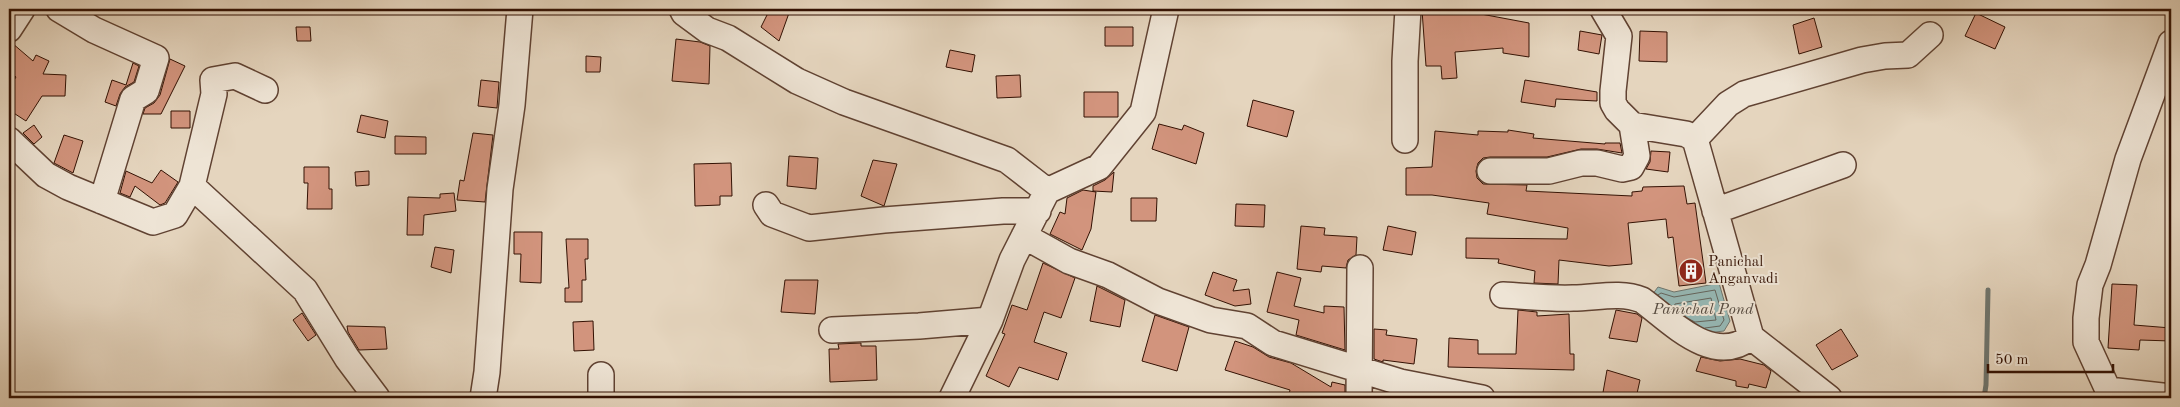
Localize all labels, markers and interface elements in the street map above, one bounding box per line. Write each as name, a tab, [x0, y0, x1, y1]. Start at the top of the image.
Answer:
place label: Panichal Anganvadi	[1708, 255, 1778, 287]
building icon: Panichal Anganvadi	[1678, 258, 1704, 284]
water label: Panichal Pond	[1652, 302, 1754, 318]
scale bar	[1988, 342, 2112, 374]
text: 50 m	[1995, 353, 2029, 368]

